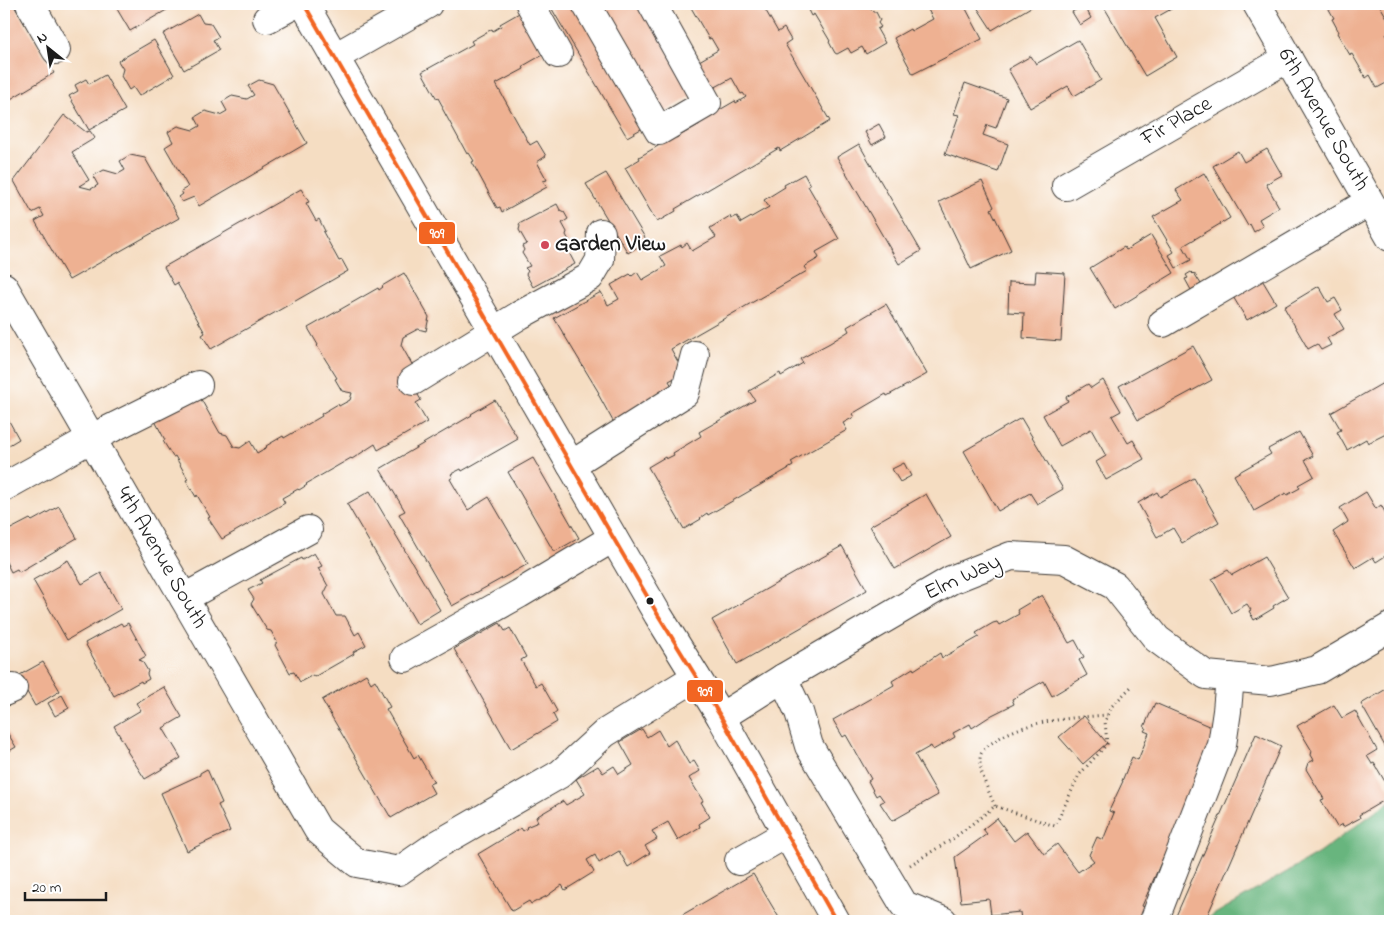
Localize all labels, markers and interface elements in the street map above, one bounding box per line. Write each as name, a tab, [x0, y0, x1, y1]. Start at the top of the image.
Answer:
north arrow	[22, 22, 72, 72]
text: N	[33, 27, 52, 49]
street label: 6th Avenue South	[1269, 43, 1377, 197]
street label: Fir Place	[1135, 89, 1219, 156]
line badge: 909	[418, 221, 456, 245]
text: 909	[429, 224, 445, 245]
place label: Garden View	[555, 229, 666, 261]
marker: Garden View	[539, 239, 551, 251]
street label: 4th Avenue South	[107, 481, 215, 635]
street label: Elm Way	[920, 546, 1007, 610]
unlabelled marker	[645, 596, 655, 606]
line badge: 909	[686, 679, 724, 703]
text: 909	[697, 682, 713, 703]
scale bar	[25, 870, 106, 902]
text: 20 m	[32, 877, 62, 899]

